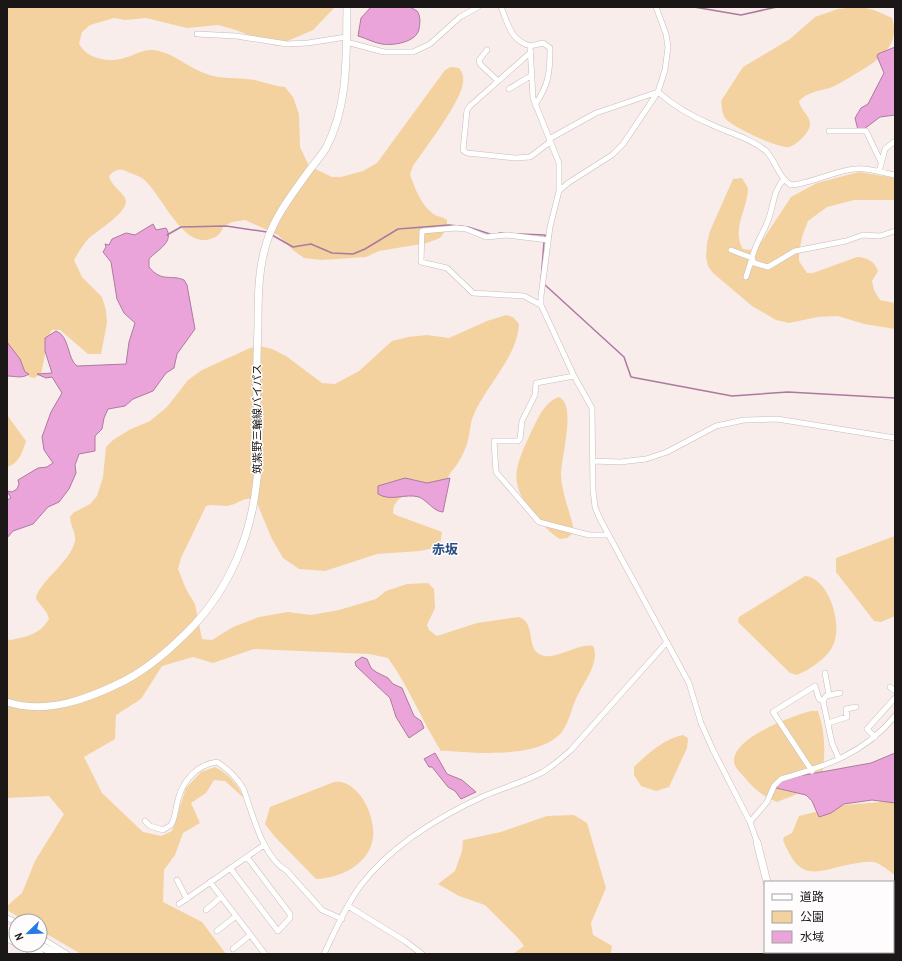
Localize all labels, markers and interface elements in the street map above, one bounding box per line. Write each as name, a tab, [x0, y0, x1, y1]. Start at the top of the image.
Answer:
street label: 筑紫野三輪線バイパス	[250, 364, 264, 474]
district label: 赤坂	[432, 541, 458, 558]
legend	[764, 881, 894, 953]
text: 道路	[800, 889, 824, 905]
text: 公園	[800, 909, 824, 925]
north arrow	[8, 913, 48, 953]
text: 水域	[800, 929, 824, 945]
text: N	[11, 931, 27, 943]

